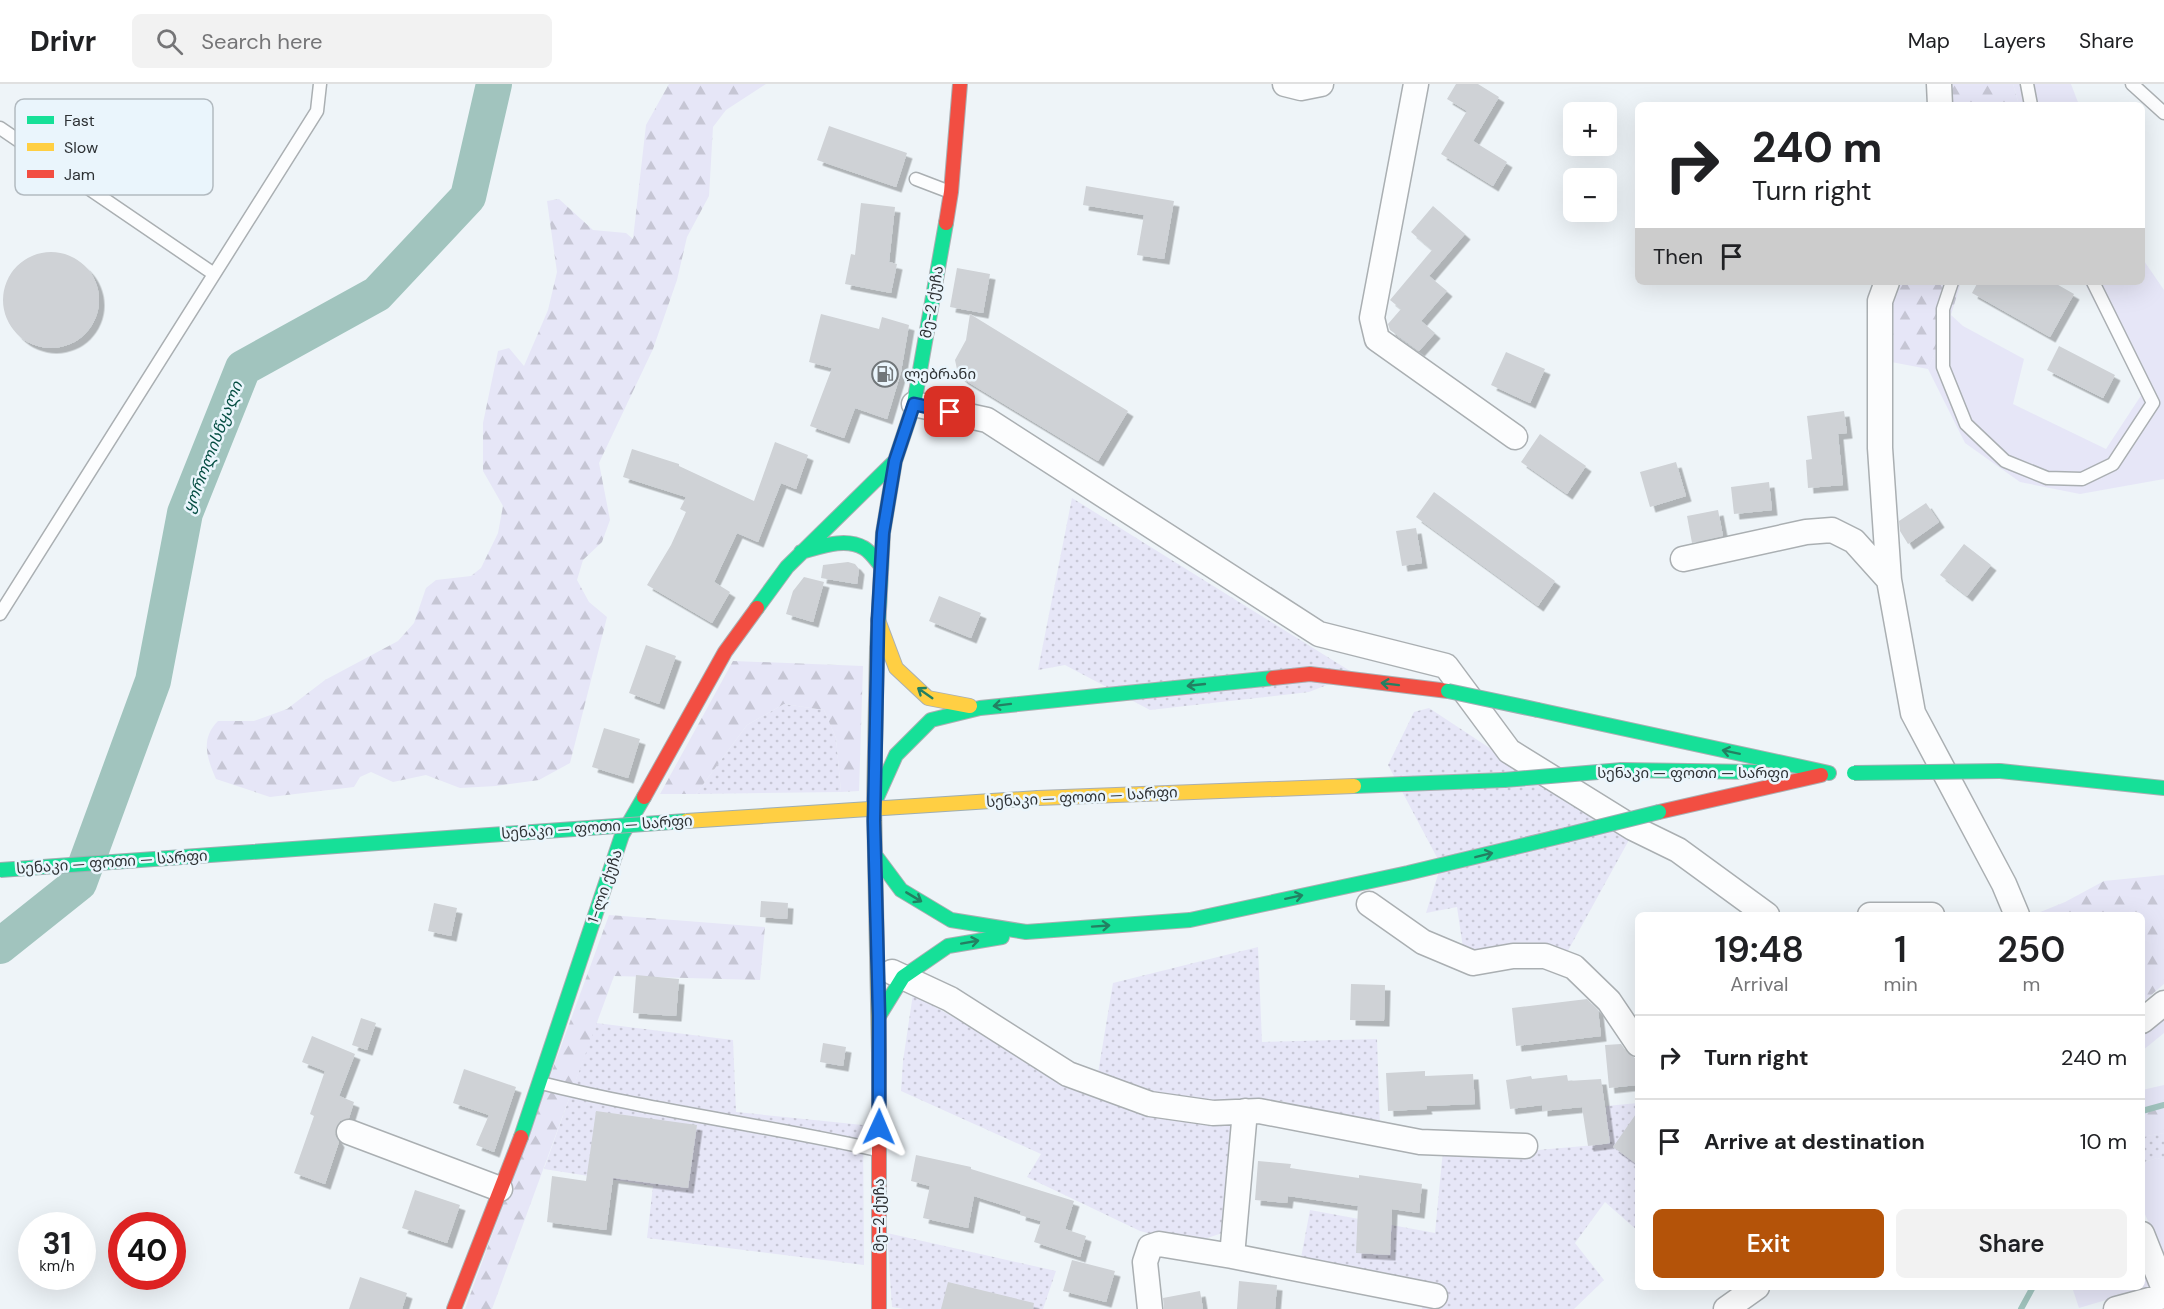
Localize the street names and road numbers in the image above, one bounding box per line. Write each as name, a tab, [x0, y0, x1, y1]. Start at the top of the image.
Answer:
street label: მე-2 ქუჩა	[916, 264, 948, 340]
street label: სენაკი — ფოთი — სარფი	[1597, 763, 1789, 783]
street label: სენაკი — ფოთი — სარფი	[986, 782, 1178, 812]
street label: სენაკი — ფოთი — სარფი	[501, 810, 693, 844]
street label: სენაკი — ფოთი — სარფი	[16, 845, 208, 879]
street label: 1-ლი ქუჩა	[583, 846, 627, 926]
street label: მე-2 ქუჩა	[869, 1178, 889, 1252]

